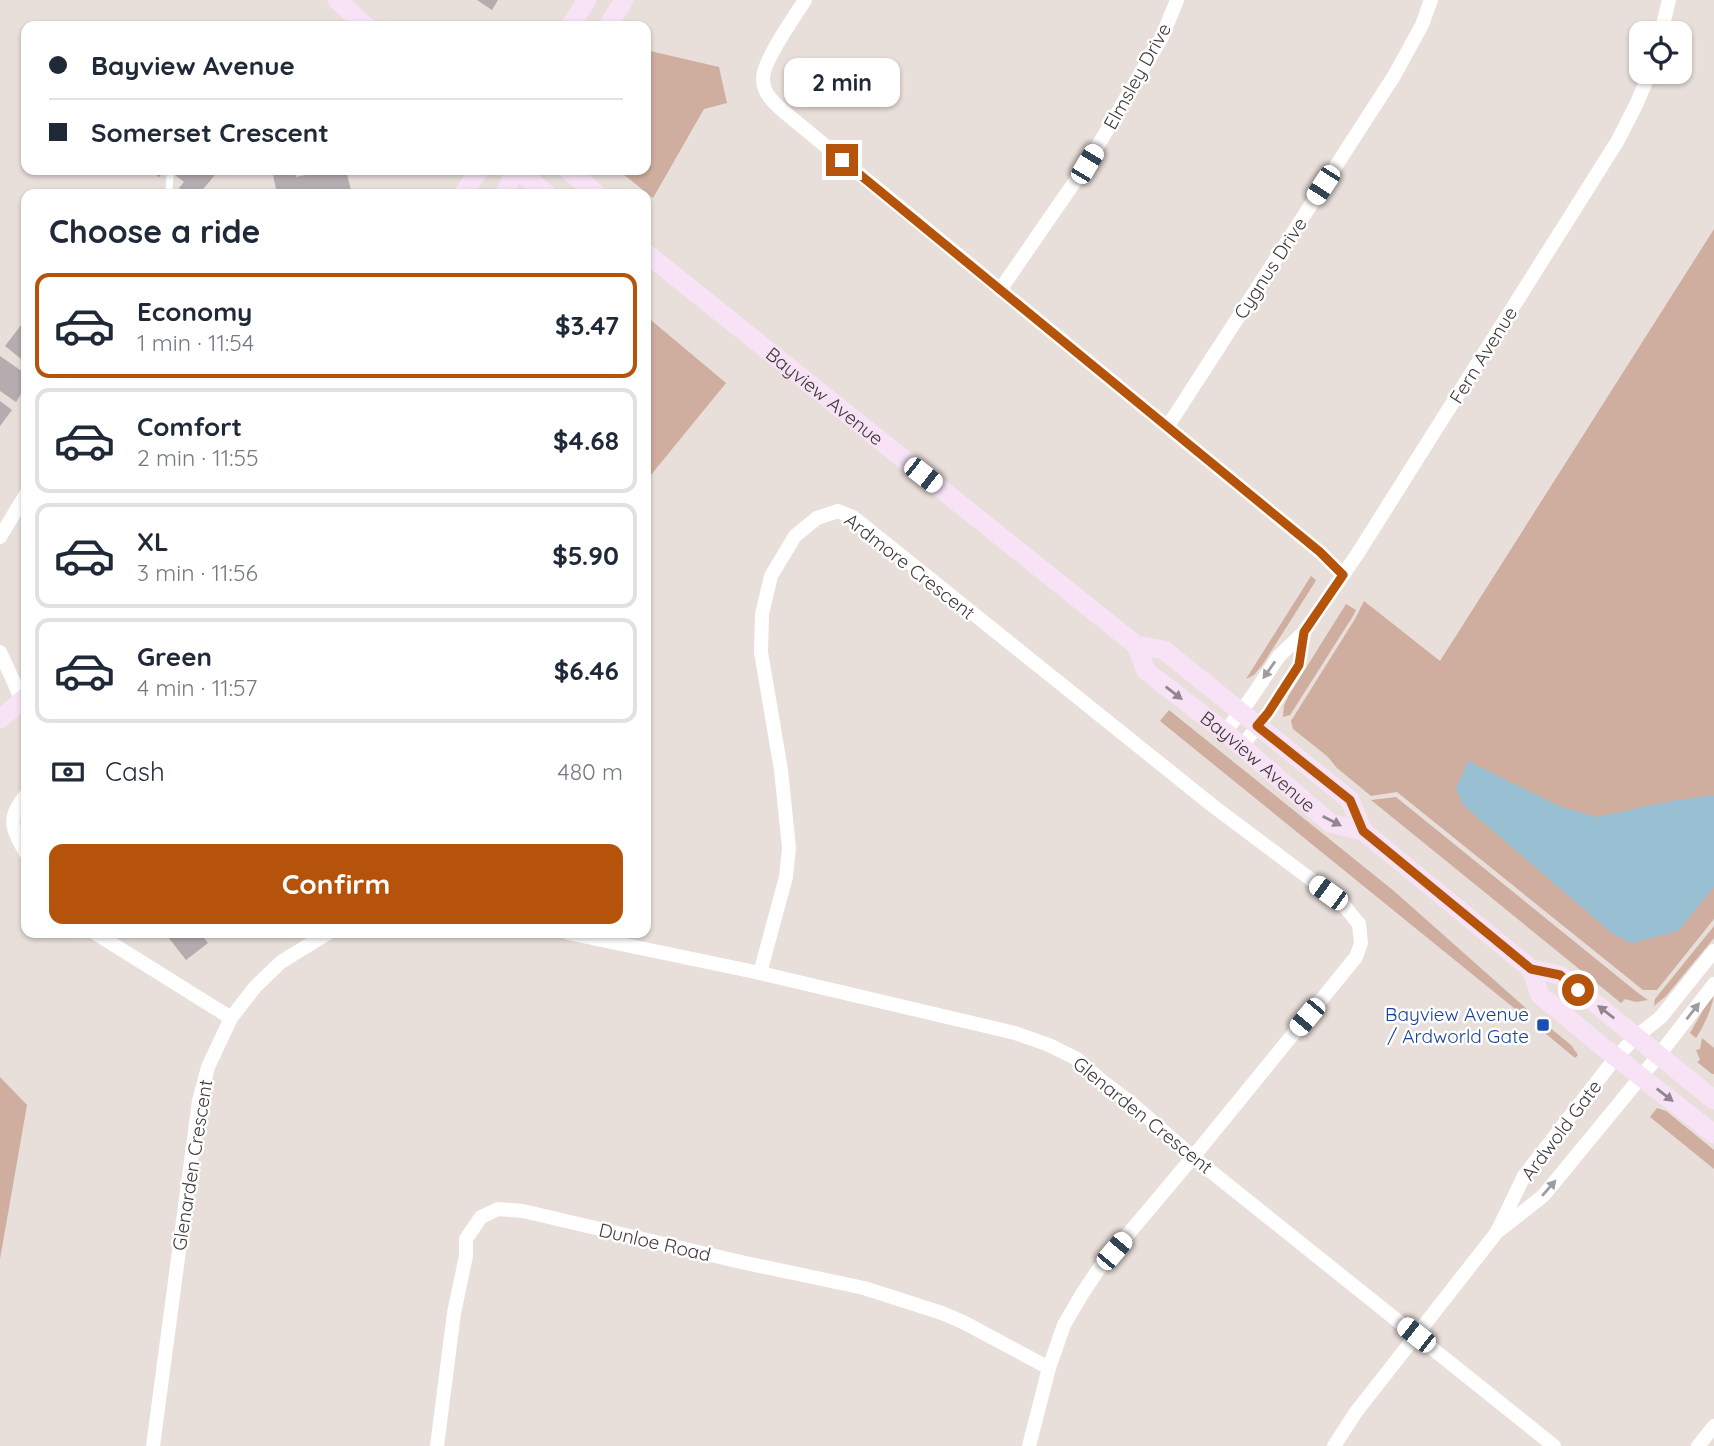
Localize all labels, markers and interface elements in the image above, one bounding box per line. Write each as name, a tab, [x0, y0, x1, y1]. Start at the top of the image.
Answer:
street label: Elmsley Drive	[1098, 19, 1176, 133]
map controls	[1629, 21, 1692, 84]
button: locate	[1629, 21, 1692, 84]
text: Bayview Avenue	[91, 49, 295, 82]
callout: 2 min	[784, 58, 900, 108]
text: 2 min	[812, 68, 872, 97]
text: Somerset Crescent	[91, 116, 329, 149]
car	[1068, 141, 1107, 187]
route end	[826, 144, 858, 176]
car	[1303, 162, 1344, 208]
text: Choose a ride	[49, 211, 261, 251]
street label: Cygnus Drive	[1228, 213, 1312, 323]
icon: car	[53, 294, 116, 357]
text: Economy	[137, 295, 252, 328]
street label: Fern Avenue	[1444, 302, 1522, 408]
text: $3.47	[555, 309, 619, 342]
text: 1 min · 11:54	[137, 328, 254, 357]
street label: Bayview Avenue	[761, 342, 889, 450]
icon: car	[53, 409, 116, 472]
text: Comfort	[137, 410, 242, 443]
text: $4.68	[553, 424, 619, 457]
text: 2 min · 11:55	[137, 443, 259, 472]
car	[900, 454, 947, 496]
street label: Ardmore Crescent	[840, 508, 980, 624]
icon: car	[53, 524, 116, 587]
text: XL	[137, 525, 169, 558]
text: $5.90	[552, 539, 619, 572]
text: 3 min · 11:56	[137, 558, 258, 587]
icon: car	[53, 639, 116, 702]
text: Green	[137, 640, 212, 673]
text: $6.46	[554, 654, 619, 687]
one-way arrow	[1262, 661, 1276, 679]
text: 4 min · 11:57	[137, 673, 257, 702]
one-way arrow	[1165, 686, 1183, 701]
street label: Bayview Avenue	[1196, 706, 1321, 817]
icon: cash	[49, 753, 87, 791]
text: Cash	[105, 755, 165, 788]
text: 480 m	[558, 757, 623, 786]
one-way arrow	[1322, 814, 1342, 826]
button: Confirm	[49, 844, 623, 924]
car	[1305, 872, 1352, 914]
route start	[1562, 974, 1594, 1006]
car	[1286, 994, 1329, 1040]
place label: Bayview Avenue / Ardworld Gate	[1385, 1002, 1529, 1048]
one-way arrow	[1685, 1002, 1699, 1020]
one-way arrow	[1597, 1004, 1615, 1019]
marker: Bayview Avenue / Ardworld Gate	[1535, 1017, 1551, 1033]
street label: Glenarden Crescent	[1068, 1051, 1218, 1179]
street label: Ardwold Gate	[1515, 1075, 1607, 1185]
street label: Glenarden Crescent	[167, 1078, 217, 1252]
one-way arrow	[1656, 1088, 1674, 1103]
one-way arrow	[1541, 1179, 1557, 1197]
street label: Dunloe Road	[597, 1217, 713, 1267]
car	[1093, 1228, 1136, 1274]
car	[1393, 1314, 1440, 1356]

